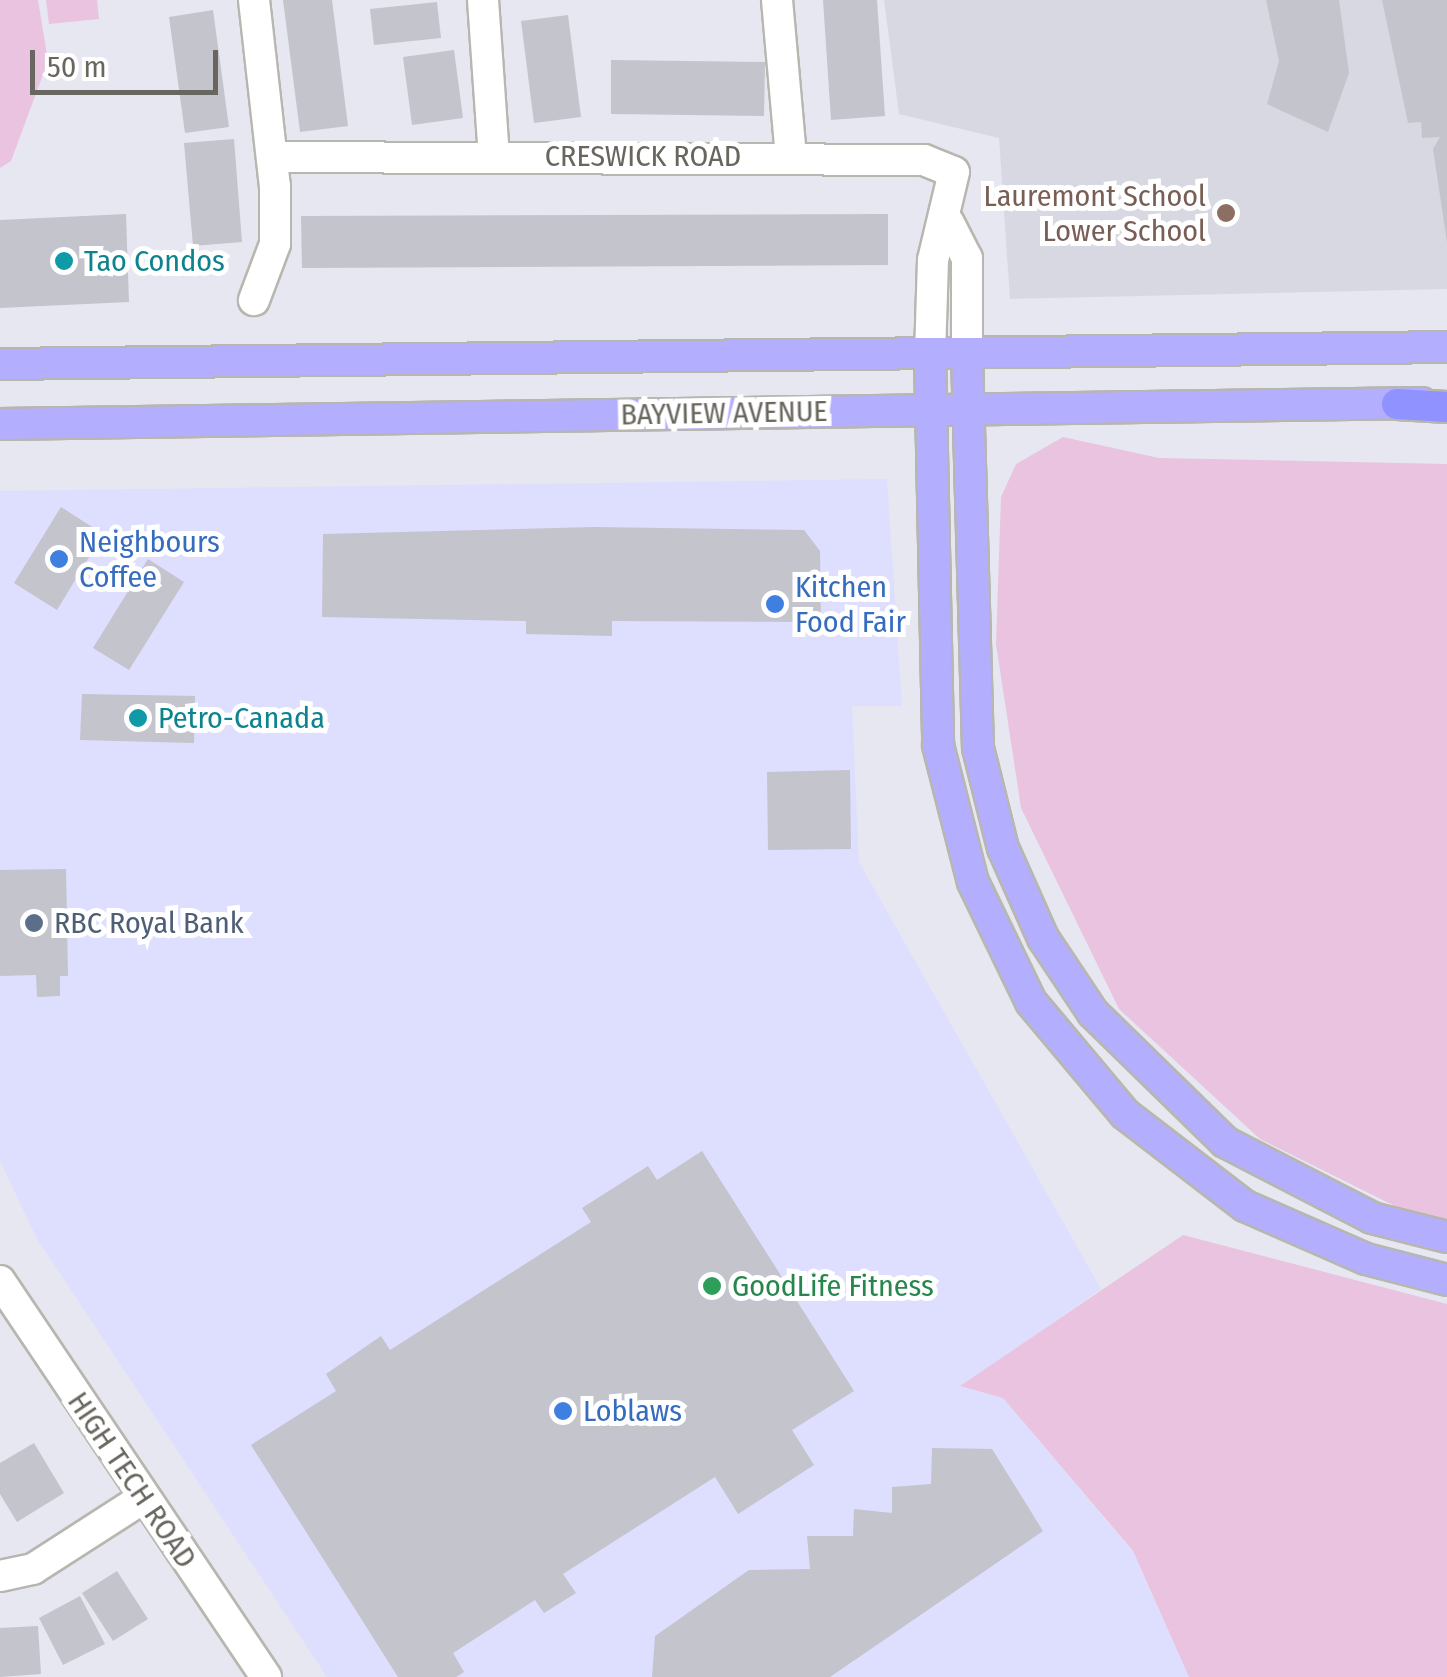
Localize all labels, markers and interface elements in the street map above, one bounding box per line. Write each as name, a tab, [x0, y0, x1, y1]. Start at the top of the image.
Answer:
scale bar	[35, 30, 222, 92]
text: 50 m	[47, 49, 107, 85]
street label: CRESWICK ROAD	[545, 138, 741, 174]
place label: Lauremont School Lower School	[984, 178, 1206, 248]
marker: Lauremont School Lower School	[1215, 202, 1237, 224]
place label: Tao Condos	[84, 243, 225, 279]
marker: Tao Condos	[53, 250, 75, 272]
street label: BAYVIEW AVENUE	[620, 393, 828, 433]
place label: Neighbours Coffee	[79, 524, 220, 594]
marker: Neighbours Coffee	[48, 548, 70, 570]
place label: Kitchen Food Fair	[795, 569, 906, 640]
marker: Kitchen Food Fair	[764, 593, 786, 615]
place label: Petro-Canada	[158, 700, 325, 736]
marker: Petro-Canada	[127, 707, 149, 729]
place label: RBC Royal Bank	[54, 905, 244, 941]
marker: RBC Royal Bank	[23, 912, 45, 934]
place label: GoodLife Fitness	[732, 1268, 934, 1304]
marker: GoodLife Fitness	[701, 1275, 723, 1297]
street label: HIGH TECH ROAD	[60, 1385, 204, 1575]
place label: Loblaws	[583, 1393, 682, 1429]
marker: Loblaws	[552, 1400, 574, 1422]

